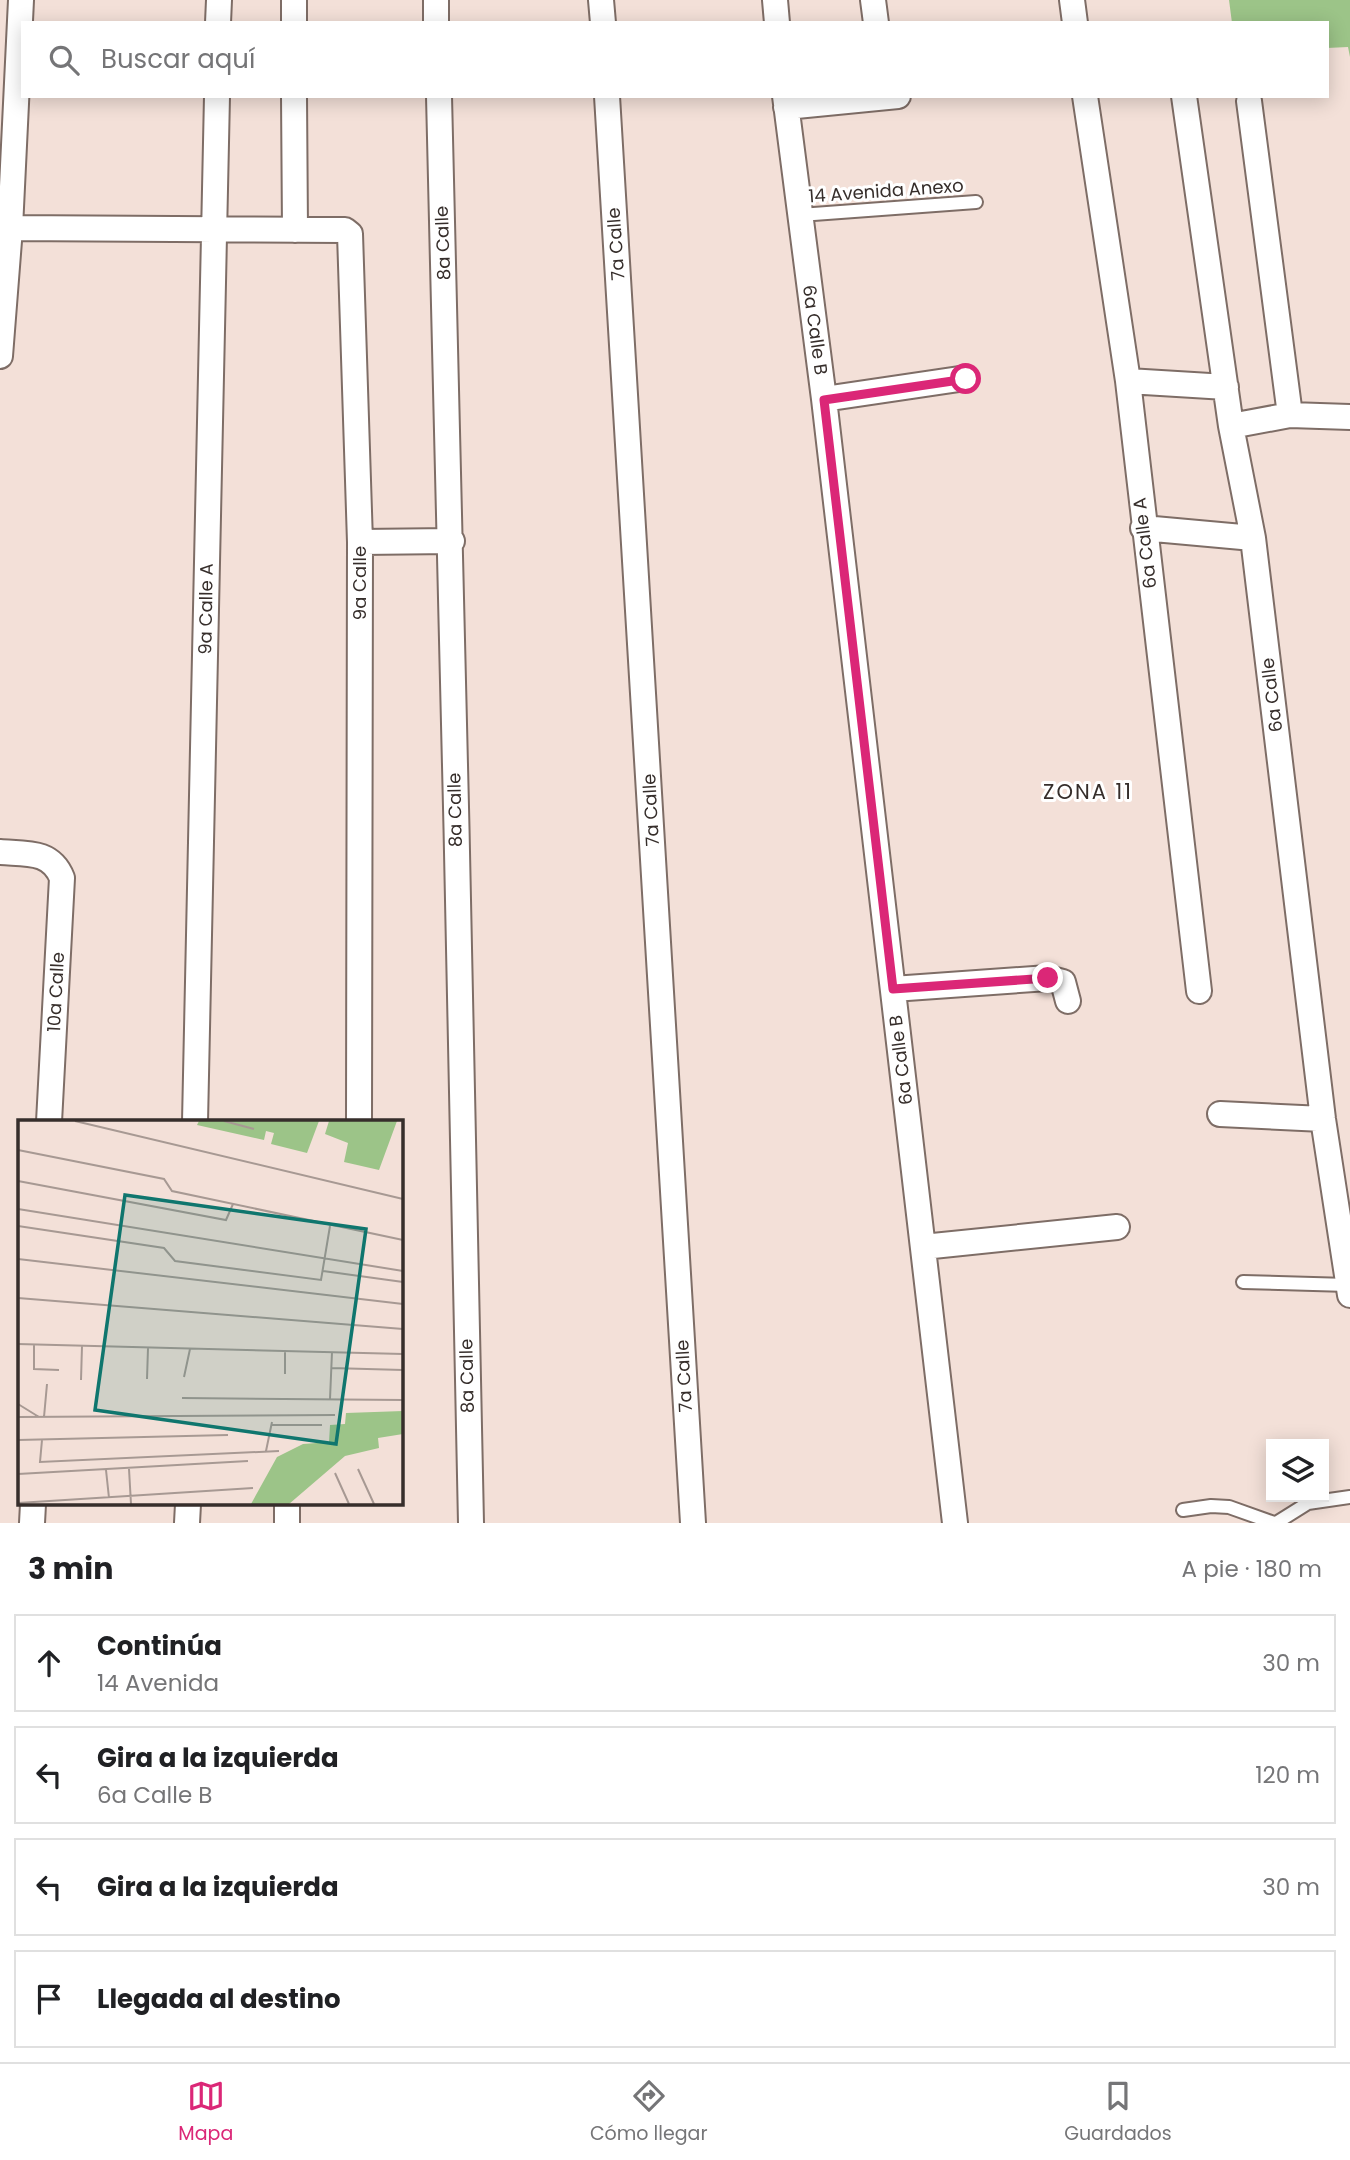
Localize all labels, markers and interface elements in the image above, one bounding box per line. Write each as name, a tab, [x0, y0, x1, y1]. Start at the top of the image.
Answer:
search box	[21, 21, 1329, 98]
icon: search	[45, 41, 83, 79]
text: Buscar aquí	[101, 41, 255, 77]
street label: 14 Avenida Anexo	[808, 173, 964, 208]
street label: 8a Calle	[429, 205, 456, 281]
street label: 7a Calle	[600, 207, 631, 281]
street label: 6a Calle B	[797, 283, 834, 376]
route start	[950, 363, 981, 394]
street label: 6a Calle A	[1127, 496, 1162, 590]
street label: 9a Calle	[347, 546, 372, 620]
street label: 9a Calle A	[192, 563, 219, 655]
street label: 6a Calle	[1255, 657, 1288, 734]
street label: 8a Calle	[441, 773, 468, 847]
street label: 7a Calle	[636, 773, 665, 847]
district label: ZONA 11	[1043, 777, 1133, 806]
street label: 10a Calle	[41, 951, 70, 1033]
route end	[1032, 962, 1063, 993]
street label: 6a Calle B	[883, 1014, 918, 1106]
inset map	[18, 1120, 402, 1506]
street label: 8a Calle	[453, 1339, 480, 1413]
street label: 7a Calle	[669, 1339, 698, 1413]
map controls	[1266, 1439, 1329, 1502]
button: layers	[1266, 1439, 1329, 1502]
text: 3 min	[28, 1547, 113, 1590]
text: A pie · 180 m	[1182, 1553, 1322, 1585]
text: Continúa	[97, 1628, 222, 1664]
icon: ahead	[30, 1644, 68, 1682]
text: 30 m	[1262, 1647, 1320, 1679]
text: 14 Avenida	[97, 1667, 219, 1699]
text: Gira a la izquierda	[97, 1740, 339, 1776]
icon: left	[30, 1756, 68, 1794]
text: 120 m	[1255, 1759, 1320, 1791]
text: 6a Calle B	[97, 1779, 212, 1811]
icon: left	[30, 1868, 68, 1906]
text: Gira a la izquierda	[97, 1869, 339, 1905]
text: 30 m	[1262, 1871, 1320, 1903]
icon: arrive	[30, 1980, 68, 2018]
text: Llegada al destino	[97, 1981, 341, 2017]
tab: Mapa	[178, 2077, 233, 2148]
tab: Cómo llegar	[590, 2077, 707, 2148]
tab: Guardados	[1064, 2077, 1172, 2148]

